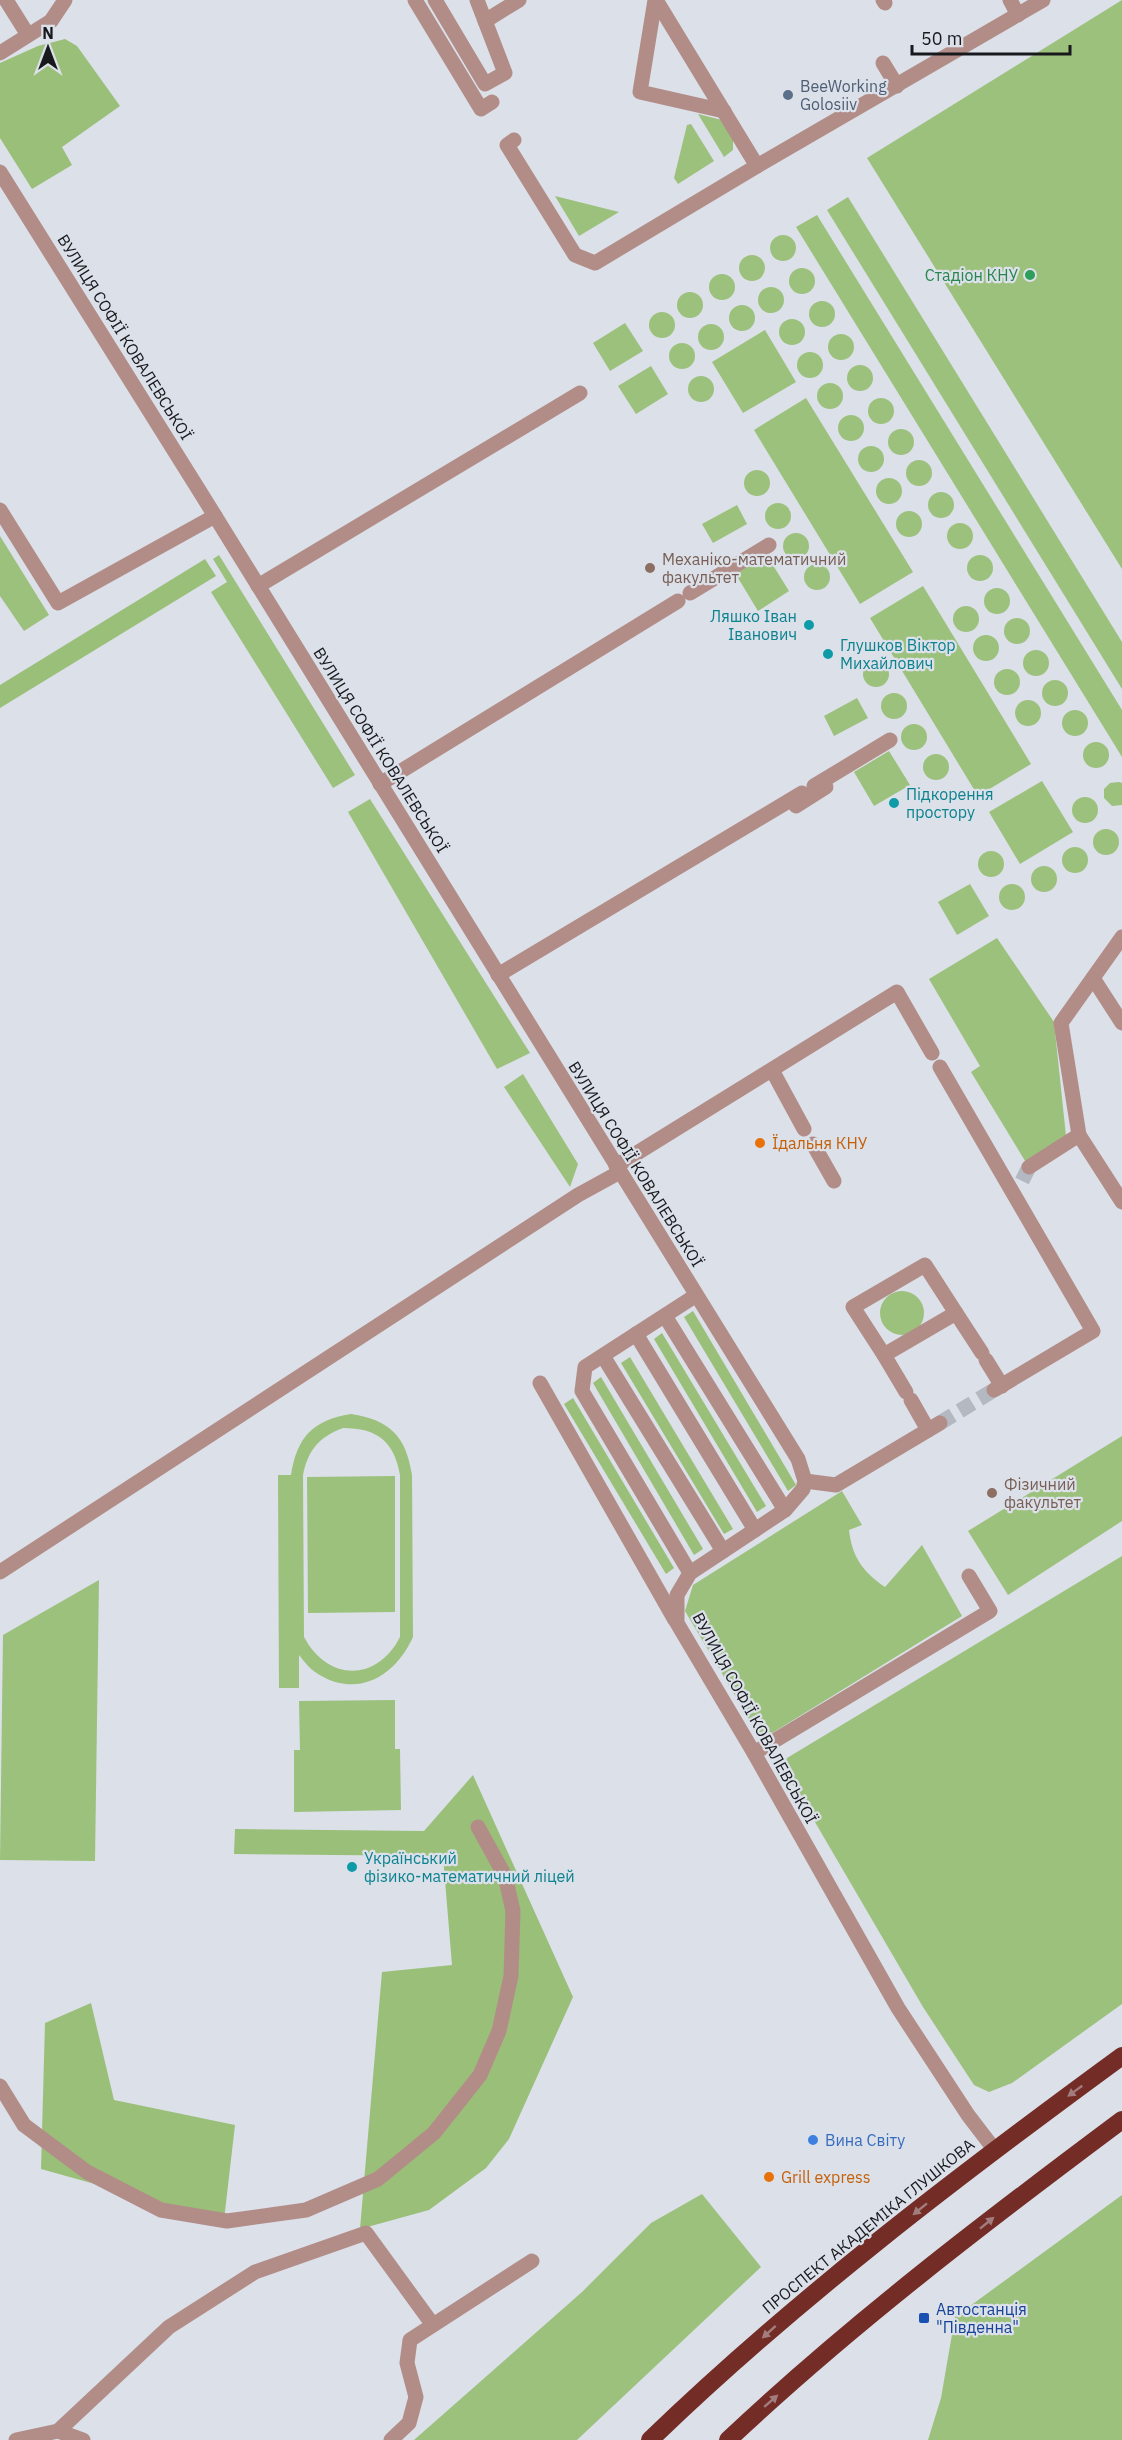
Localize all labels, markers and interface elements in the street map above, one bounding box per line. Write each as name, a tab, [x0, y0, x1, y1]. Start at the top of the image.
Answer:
north arrow	[18, 18, 78, 78]
scale bar	[912, 18, 1070, 56]
text: N	[42, 23, 54, 43]
text: 50 m	[921, 27, 963, 50]
place label: BeeWorking Golosiiv	[800, 76, 887, 114]
marker: BeeWorking Golosiiv	[781, 88, 795, 102]
street label: ВУЛИЦЯ СОФІЇ КОВАЛЕВСЬКОЇ	[53, 231, 197, 443]
place label: Стадіон КНУ	[925, 265, 1018, 285]
marker: Стадіон КНУ	[1023, 268, 1037, 282]
place label: Механіко-математичний факультет	[662, 549, 846, 587]
marker: Механіко-математичний факультет	[643, 561, 657, 575]
place label: Ляшко Іван Іванович	[710, 606, 797, 644]
marker: Ляшко Іван Іванович	[802, 618, 816, 632]
place label: Глушков Віктор Михайлович	[840, 635, 956, 673]
street label: ВУЛИЦЯ СОФІЇ КОВАЛЕВСЬКОЇ	[309, 644, 453, 856]
marker: Глушков Віктор Михайлович	[821, 647, 835, 661]
place label: Підкорення простору	[906, 784, 994, 822]
marker: Підкорення простору	[887, 796, 901, 810]
street label: ВУЛИЦЯ СОФІЇ КОВАЛЕВСЬКОЇ	[564, 1058, 708, 1270]
place label: Їдальня КНУ	[772, 1133, 868, 1153]
marker: Їдальня КНУ	[753, 1136, 767, 1150]
place label: Фізичний факультет	[1004, 1474, 1081, 1512]
marker: Фізичний факультет	[985, 1486, 999, 1500]
street label: ВУЛИЦЯ СОФІЇ КОВАЛЕВСЬКОЇ	[688, 1609, 822, 1827]
place label: Український фізико-математичний ліцей	[364, 1848, 575, 1886]
marker: Український фізико-математичний ліцей	[345, 1860, 359, 1874]
one-way arrow	[1067, 2085, 1083, 2097]
place label: Вина Світу	[825, 2130, 905, 2150]
marker: Вина Світу	[806, 2133, 820, 2147]
street label: ПРОСПЕКТ АКАДЕМІКА ГЛУШКОВА	[758, 2134, 978, 2318]
place label: Grill express	[781, 2167, 870, 2187]
marker: Grill express	[762, 2170, 776, 2184]
one-way arrow	[913, 2202, 928, 2215]
one-way arrow	[979, 2218, 994, 2230]
place label: Автостанція "Південна"	[936, 2299, 1027, 2337]
marker: Автостанція "Південна"	[917, 2311, 931, 2325]
one-way arrow	[761, 2326, 777, 2339]
one-way arrow	[763, 2395, 778, 2408]

